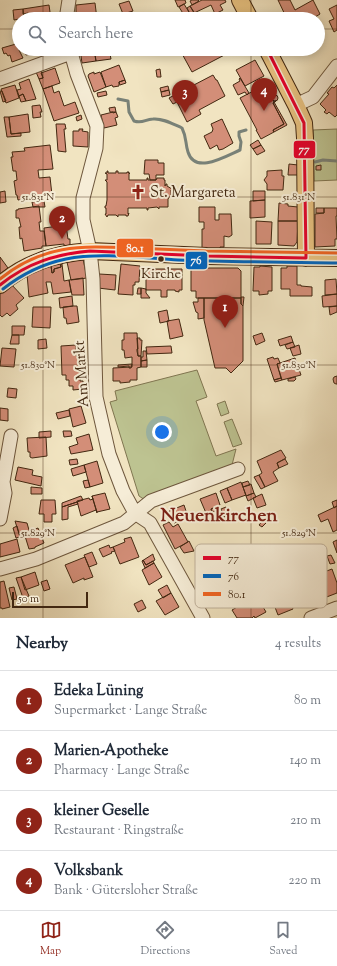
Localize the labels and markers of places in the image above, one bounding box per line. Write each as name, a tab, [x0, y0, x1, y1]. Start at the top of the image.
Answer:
pin: 4	[251, 78, 277, 111]
pin: 3	[172, 80, 198, 113]
church icon: St. Margareta	[129, 183, 147, 201]
place label: St. Margareta	[150, 183, 236, 204]
pin: 2	[49, 206, 75, 239]
marker: Kirche	[156, 254, 166, 264]
place label: Kirche	[141, 265, 181, 285]
pin: 1	[212, 295, 238, 328]

